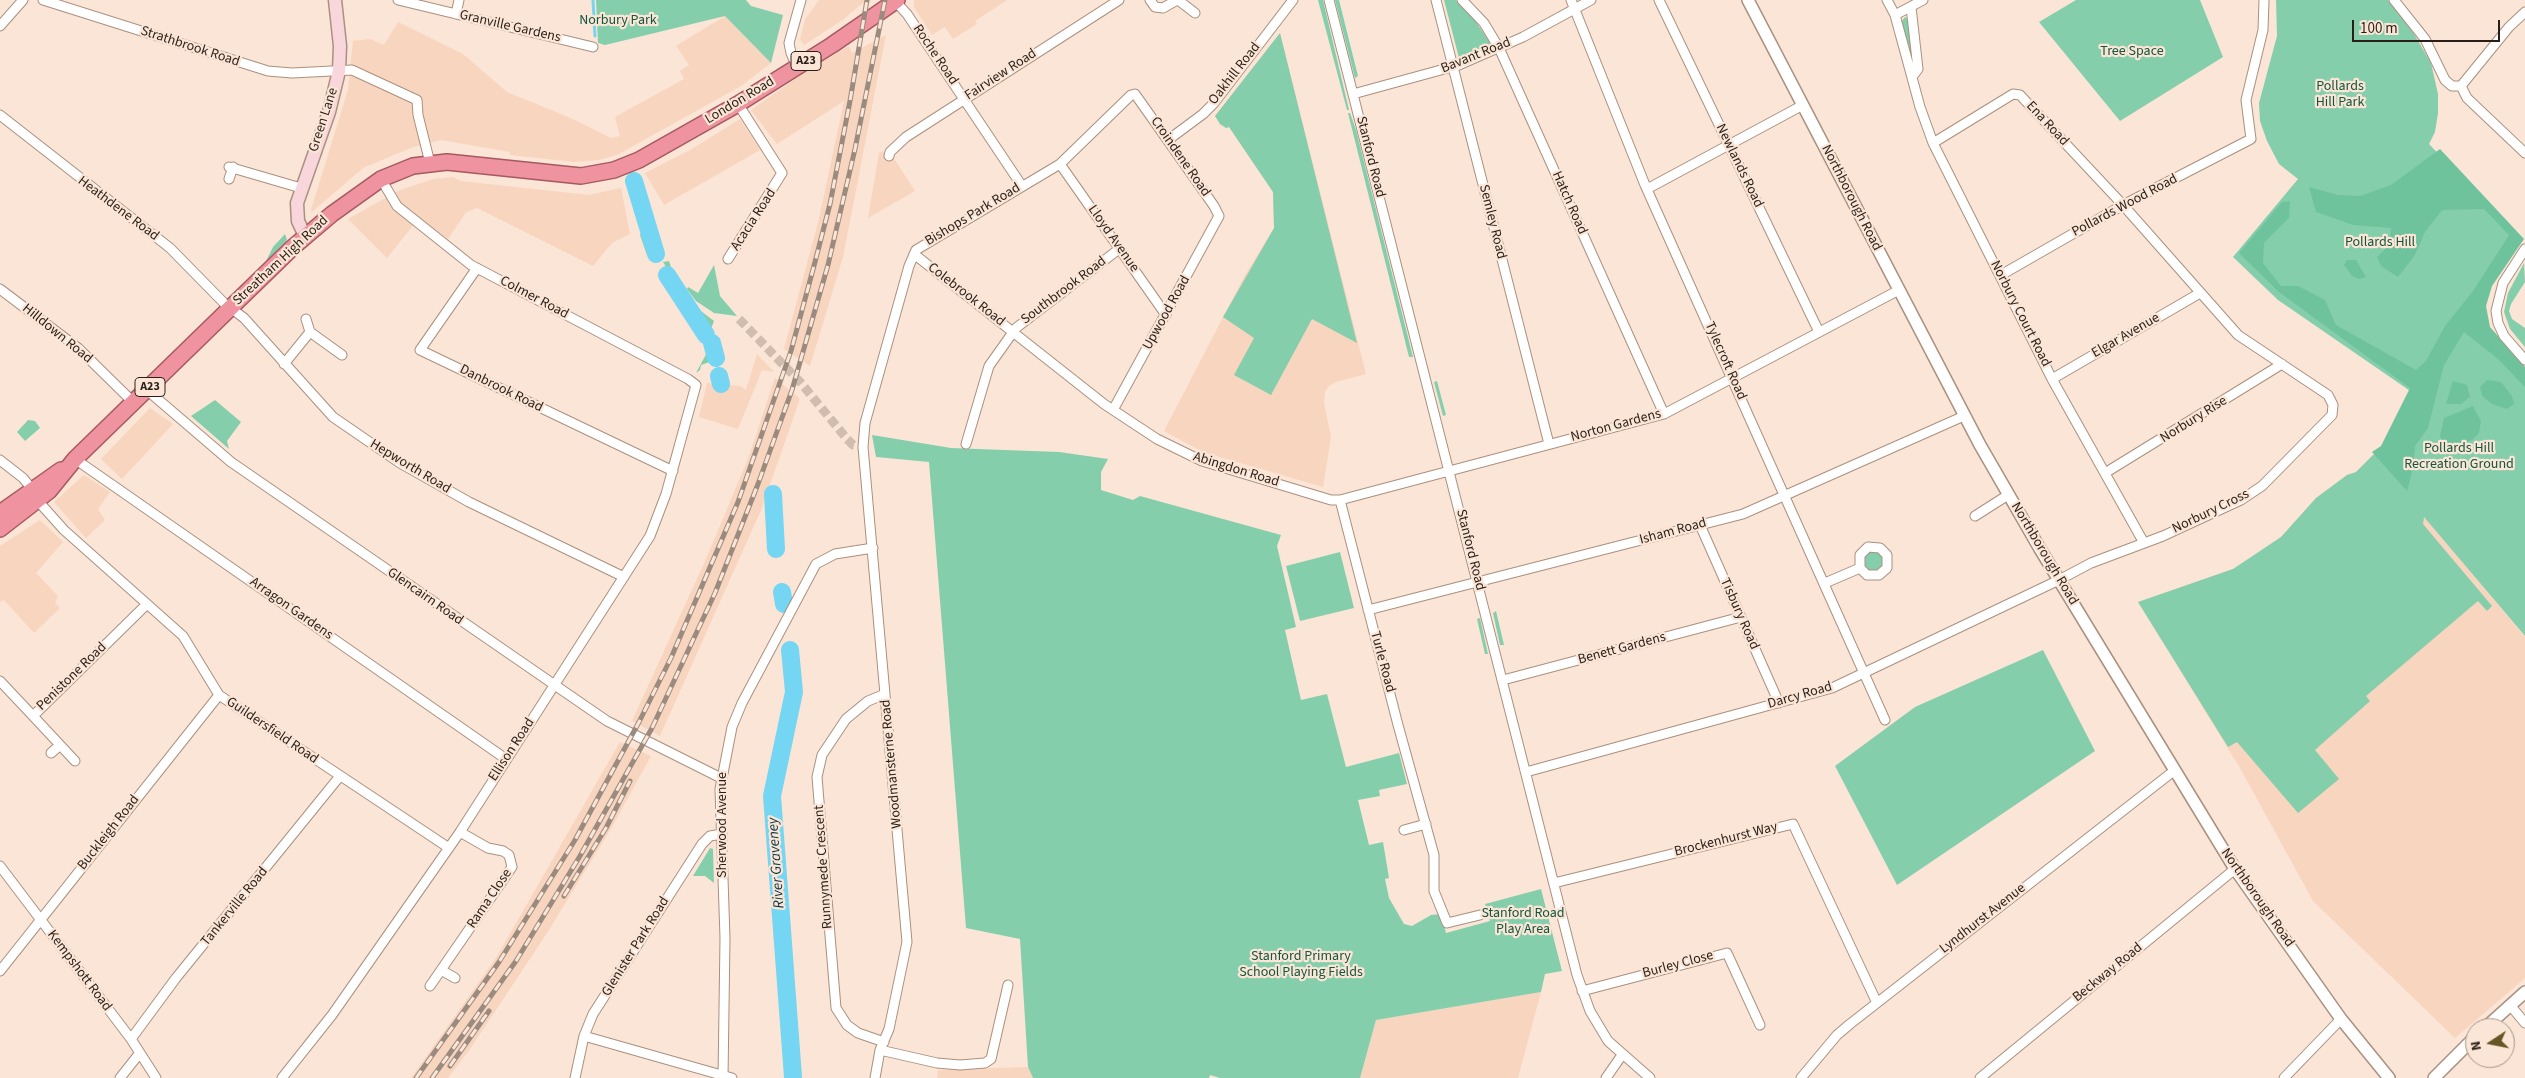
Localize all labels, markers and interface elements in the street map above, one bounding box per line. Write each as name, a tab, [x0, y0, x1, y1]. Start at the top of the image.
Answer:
street label: Granville Gardens	[458, 7, 562, 47]
scale bar	[2355, 10, 2502, 42]
park label: Norbury Park	[579, 13, 657, 29]
text: 100 m	[2360, 18, 2398, 39]
street label: Roche Road	[909, 22, 961, 88]
street label: Strathbrook Road	[138, 23, 242, 71]
street label: Bavant Road	[1439, 34, 1513, 78]
street label: Oakhill Road	[1206, 40, 1264, 108]
park label: Tree Space	[2100, 44, 2164, 60]
street label: Fairview Road	[962, 46, 1040, 104]
road number: A23	[791, 51, 821, 70]
street label: London Road	[702, 74, 778, 128]
park label: Pollards Hill Park	[2316, 79, 2364, 111]
street label: Green Lane	[306, 86, 342, 154]
street label: Ena Road	[2022, 98, 2072, 150]
street label: Croindene Road	[1146, 114, 1214, 200]
street label: Stanford Road	[1352, 115, 1388, 199]
street label: Newlands Road	[1712, 121, 1766, 211]
street label: Northborough Road	[1817, 142, 1885, 254]
street label: Hatch Road	[1548, 169, 1590, 237]
street label: Pollards Wood Road	[2069, 171, 2181, 241]
street label: Heathdene Road	[74, 173, 162, 245]
street label: Bishops Park Road	[922, 180, 1024, 250]
street label: Semley Road	[1475, 183, 1509, 261]
street label: Acacia Road	[728, 186, 780, 254]
street label: Lloyd Avenue	[1084, 202, 1142, 276]
street label: Streatham High Road	[230, 213, 332, 309]
park label: Pollards Hill	[2345, 235, 2415, 251]
street label: Southbrook Road	[1018, 253, 1110, 329]
street label: Norbury Court Road	[1986, 258, 2054, 370]
street label: Colebrook Road	[924, 260, 1008, 330]
street label: Colmer Road	[497, 273, 571, 323]
street label: Upwood Road	[1140, 273, 1194, 353]
street label: Hilldown Road	[18, 301, 96, 367]
street label: Elgar Avenue	[2089, 310, 2163, 362]
street label: Tylecroft Road	[1700, 319, 1750, 403]
street label: Danbrook Road	[457, 362, 545, 416]
road number: A23	[135, 378, 165, 397]
street label: Norbury Rise	[2157, 393, 2231, 447]
street label: Norton Gardens	[1569, 406, 1663, 446]
street label: Hepworth Road	[366, 436, 454, 498]
park label: Pollards Hill Recreation Ground	[2404, 441, 2514, 474]
street label: Abingdon Road	[1191, 449, 1281, 491]
street label: Norbury Cross	[2170, 486, 2252, 538]
street label: Northborough Road	[2007, 500, 2081, 608]
street label: Stanford Road	[1452, 508, 1488, 592]
street label: Isham Road	[1638, 515, 1708, 549]
street label: Glencairn Road	[384, 565, 466, 629]
street label: Arragon Gardens	[246, 574, 336, 644]
street label: Tisbury Road	[1716, 576, 1762, 652]
street label: Benett Gardens	[1576, 629, 1668, 669]
street label: Turle Road	[1366, 630, 1398, 694]
street label: Penistone Road	[34, 639, 110, 715]
street label: Darcy Road	[1766, 679, 1834, 713]
street label: Guildersfield Road	[223, 694, 321, 768]
street label: Woodmansterne Road	[878, 699, 906, 829]
street label: Ellison Road	[485, 715, 539, 785]
street label: Sherwood Avenue	[715, 772, 731, 878]
street label: Buckleigh Road	[74, 792, 144, 874]
street label: Runnymede Crescent	[811, 804, 837, 930]
water label: River Graveney	[765, 817, 789, 909]
street label: Brockenhurst Way	[1673, 819, 1779, 861]
street label: Northborough Road	[2217, 845, 2297, 951]
street label: Tankerville Road	[198, 864, 272, 950]
street label: Rama Close	[464, 866, 516, 932]
street label: Lyndhurst Avenue	[1937, 880, 2029, 958]
street label: Glenister Park Road	[599, 894, 673, 1000]
park label: Stanford Road Play Area	[1481, 906, 1565, 939]
street label: Kempshott Road	[43, 927, 115, 1015]
street label: Beckway Road	[2070, 940, 2146, 1006]
street label: Burley Close	[1641, 947, 1715, 983]
park label: Stanford Primary School Playing Fields	[1239, 949, 1363, 982]
north arrow	[2465, 1018, 2515, 1068]
text: N	[2466, 1039, 2487, 1052]

